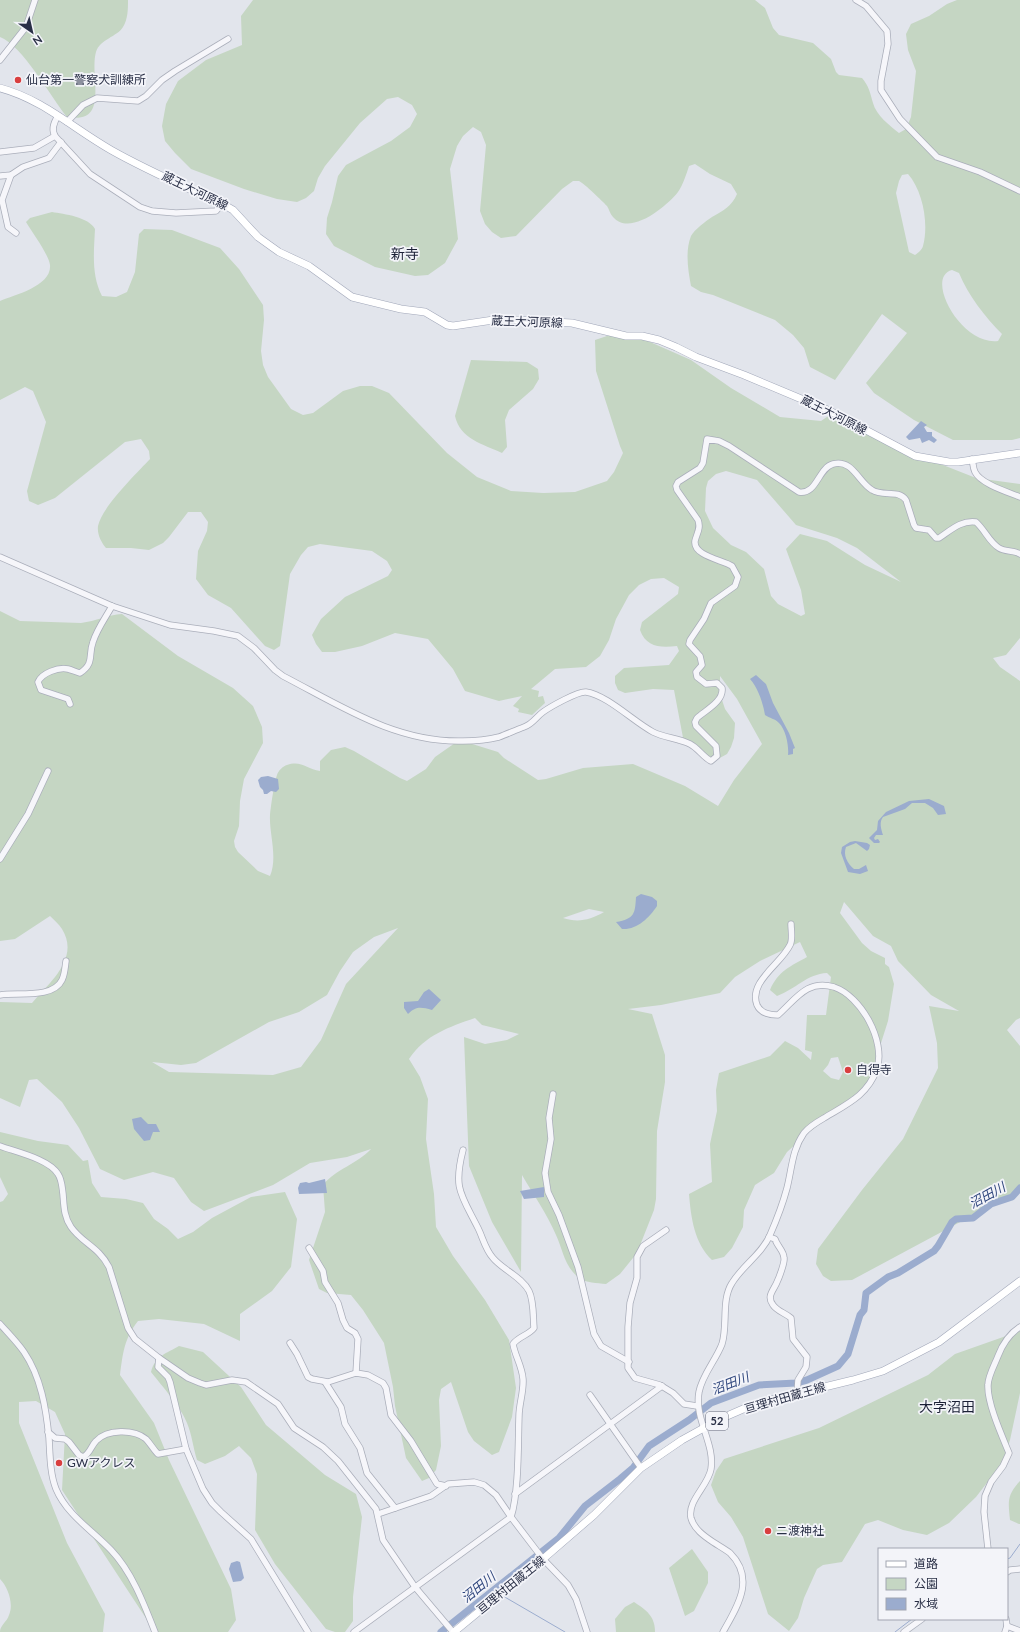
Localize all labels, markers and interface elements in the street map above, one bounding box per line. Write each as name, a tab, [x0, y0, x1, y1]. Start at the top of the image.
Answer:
north arrow	[12, 12, 52, 52]
text: N	[31, 33, 45, 48]
place label: 仙台第一警察犬訓練所	[26, 72, 146, 87]
marker: 仙台第一警察犬訓練所	[13, 75, 23, 85]
street label: 蔵王大河原線	[160, 168, 231, 213]
district label: 新寺	[391, 245, 419, 262]
street label: 蔵王大河原線	[491, 313, 563, 330]
street label: 蔵王大河原線	[799, 392, 870, 438]
place label: 自得寺	[856, 1062, 892, 1077]
marker: 自得寺	[843, 1065, 853, 1075]
water label: 沼田川	[966, 1178, 1010, 1211]
water label: 沼田川	[709, 1368, 753, 1397]
street label: 亘理村田蔵王線	[742, 1379, 827, 1416]
district label: 大字沼田	[919, 1398, 975, 1415]
road number: 52	[706, 1412, 728, 1430]
place label: GWアクレス	[67, 1455, 136, 1470]
marker: GWアクレス	[54, 1458, 64, 1468]
place label: ニ渡神社	[776, 1523, 824, 1538]
marker: ニ渡神社	[763, 1526, 773, 1536]
legend	[878, 1548, 1008, 1620]
street label: 亘理村田蔵王線	[473, 1552, 548, 1617]
text: 道路	[914, 1556, 938, 1571]
water label: 沼田川	[458, 1567, 500, 1605]
text: 公園	[914, 1576, 938, 1591]
text: 水域	[914, 1596, 938, 1611]

